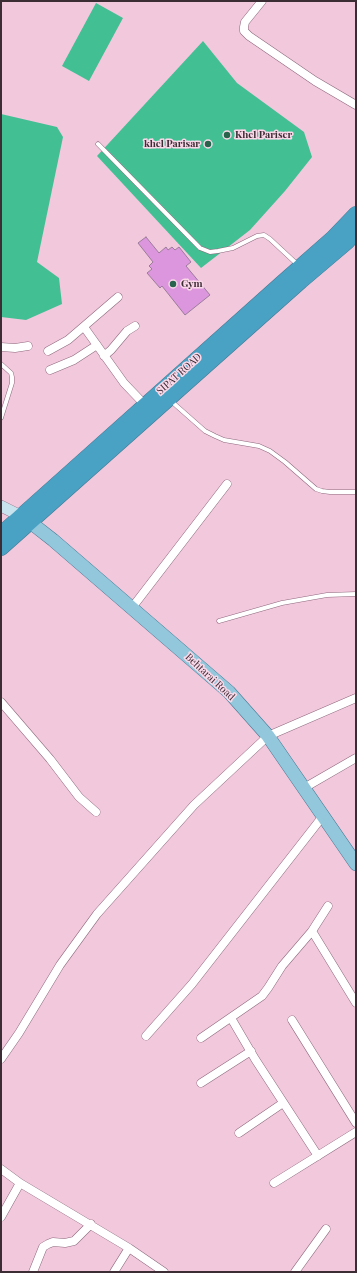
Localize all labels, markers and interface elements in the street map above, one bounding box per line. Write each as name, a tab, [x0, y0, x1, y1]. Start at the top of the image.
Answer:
place label: Khel Pariser	[235, 129, 292, 141]
marker: Khel Pariser	[222, 130, 232, 140]
place label: khel Parisar	[144, 138, 200, 150]
marker: khel Parisar	[203, 139, 213, 149]
place label: Gym	[181, 278, 203, 290]
marker: Gym	[168, 279, 178, 289]
street label: SIPAT ROAD	[154, 351, 204, 397]
street label: Behtarai Road	[183, 651, 237, 703]

